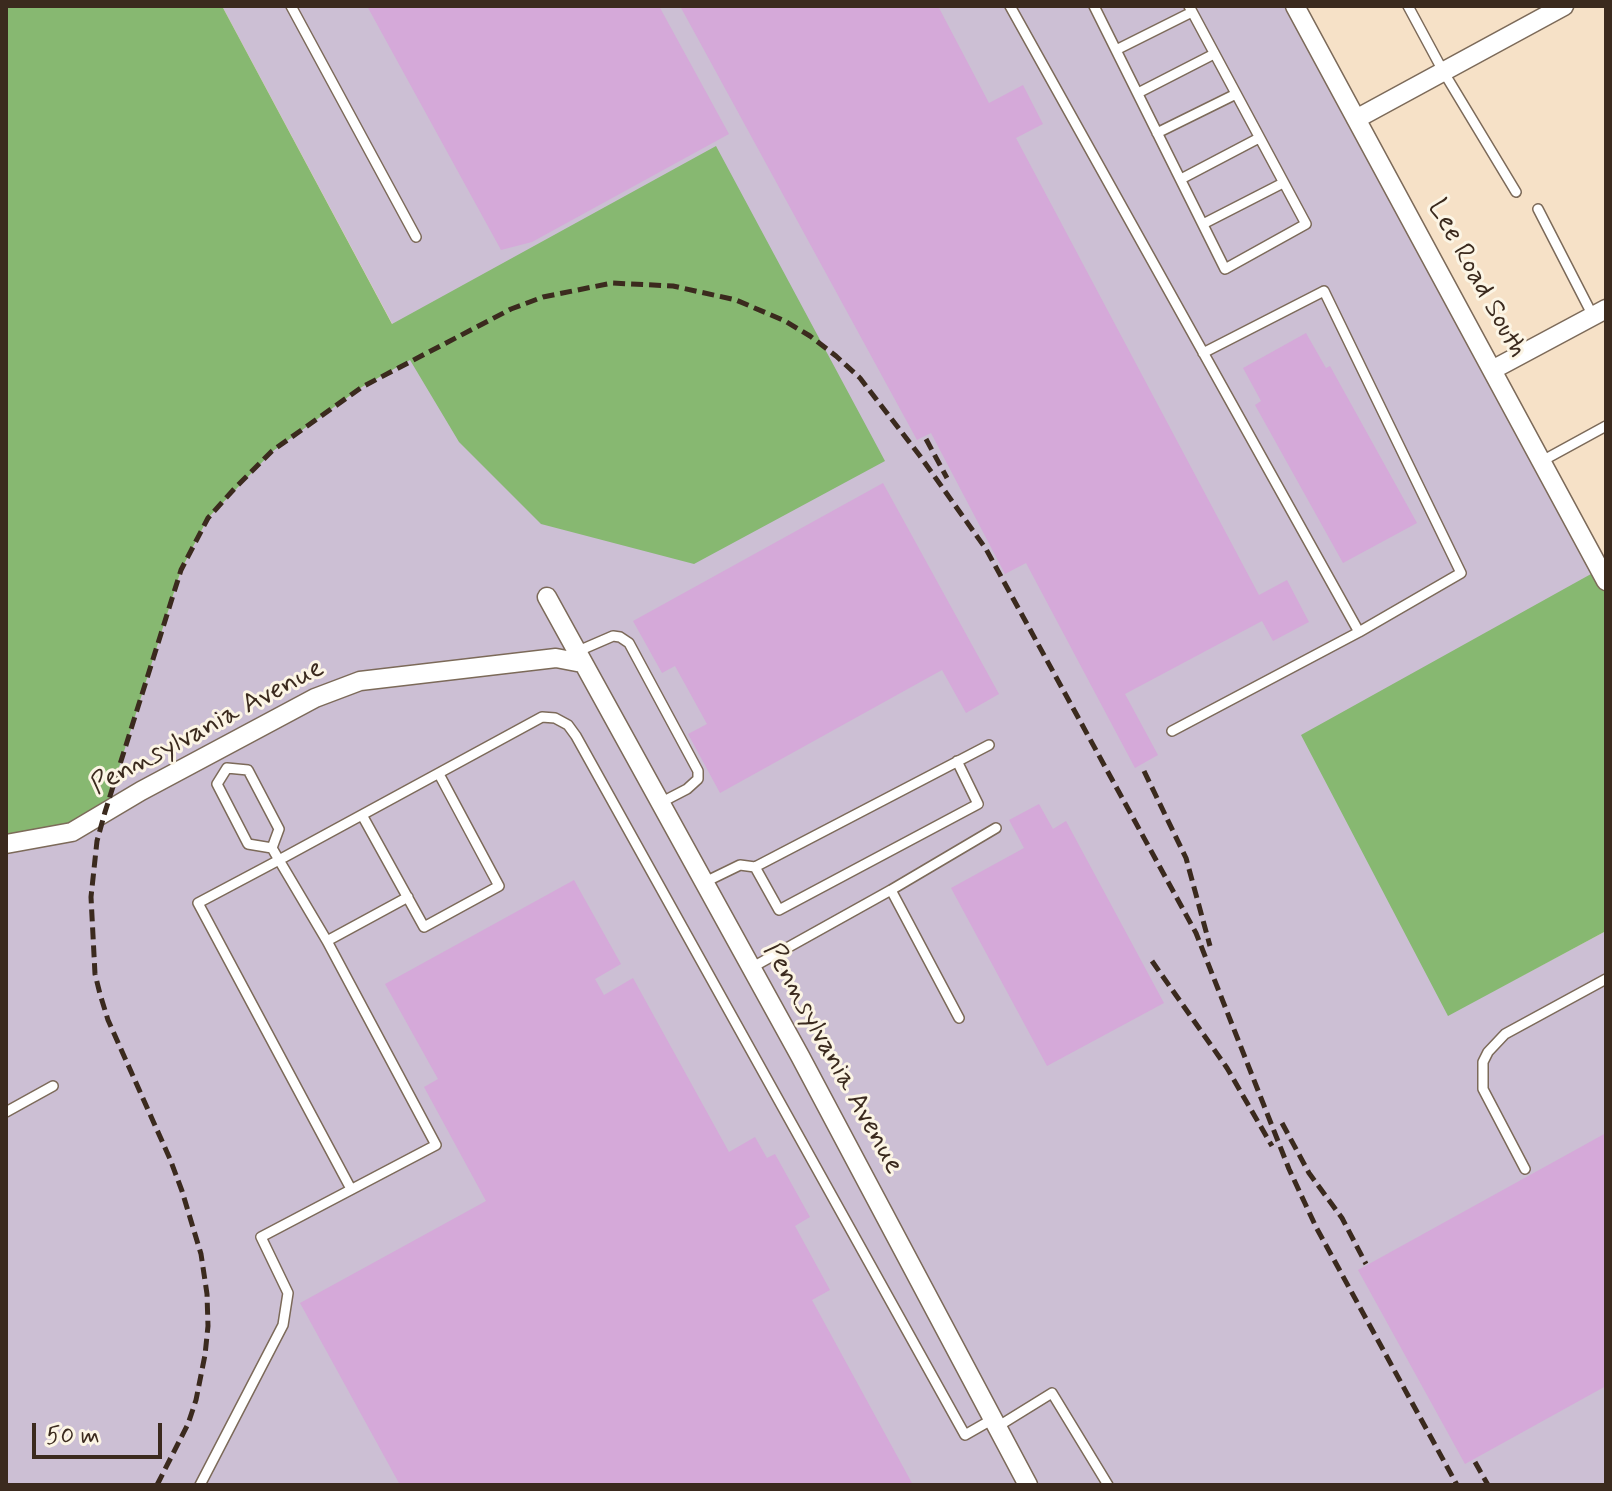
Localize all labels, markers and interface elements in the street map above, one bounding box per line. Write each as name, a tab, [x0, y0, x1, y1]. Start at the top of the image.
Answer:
street label: Lee Road South	[1419, 194, 1533, 364]
street label: Pennsylvania Avenue	[86, 652, 330, 804]
street label: Pennsylvania Avenue	[755, 938, 909, 1180]
scale bar	[36, 1407, 166, 1457]
text: 50 m	[46, 1421, 100, 1452]

